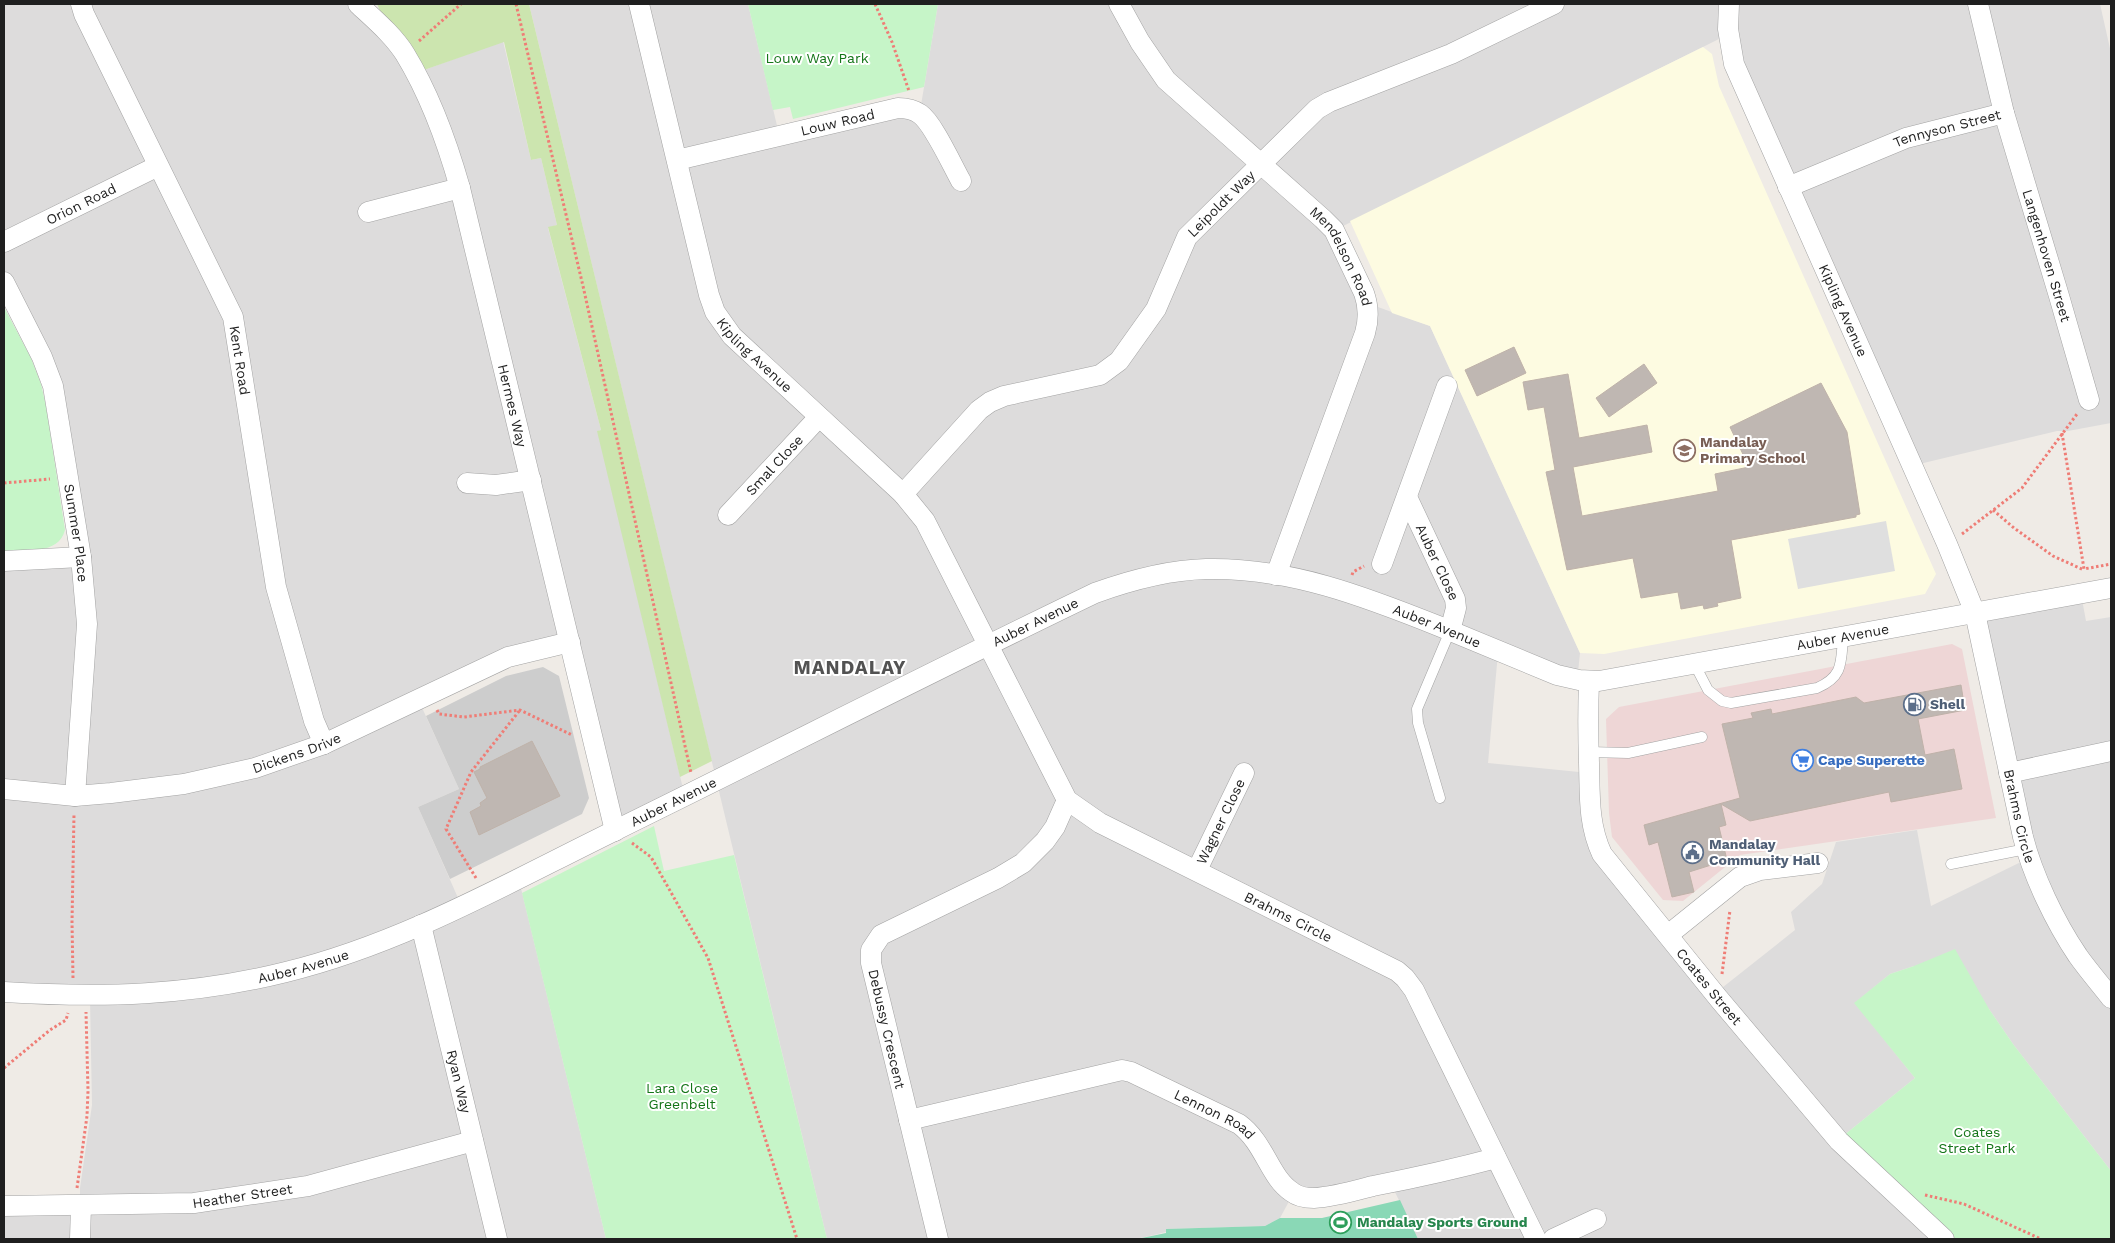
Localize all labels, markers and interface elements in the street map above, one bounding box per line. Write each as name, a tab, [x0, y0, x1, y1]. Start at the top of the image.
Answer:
park label: Louw Way Park	[765, 50, 869, 66]
street label: Louw Road	[799, 106, 876, 139]
street label: Tennyson Street	[1891, 106, 2003, 150]
street label: Leipoldt Way	[1184, 166, 1259, 240]
street label: Orion Road	[44, 180, 119, 228]
street label: Langenhoven Street	[2019, 188, 2074, 324]
street label: Mendelson Road	[1307, 203, 1375, 307]
street label: Kipling Avenue	[1816, 262, 1871, 359]
street label: Kipling Avenue	[714, 315, 796, 396]
street label: Kent Road	[226, 324, 253, 396]
street label: Hermes Way	[495, 363, 530, 450]
street label: Smal Close	[742, 432, 806, 499]
place label: Mandalay Primary School	[1700, 434, 1806, 466]
school or university icon: Mandalay Primary School	[1672, 438, 1696, 462]
street label: Summer Place	[61, 483, 91, 583]
street label: Auber Close	[1413, 521, 1462, 603]
street label: Auber Avenue	[990, 594, 1081, 650]
street label: Auber Avenue	[1391, 601, 1483, 651]
street label: Auber Avenue	[1795, 620, 1890, 653]
district label: MANDALAY	[793, 656, 907, 679]
fuel station icon: Shell	[1902, 692, 1926, 716]
place label: Shell	[1930, 696, 1965, 712]
street label: Dickens Drive	[250, 729, 343, 776]
supermarket icon: Cape Superette	[1790, 748, 1814, 772]
place label: Cape Superette	[1818, 752, 1925, 768]
street label: Brahms Circle	[2001, 768, 2038, 865]
street label: Auber Avenue	[628, 774, 719, 830]
street label: Wagner Close	[1193, 776, 1248, 867]
place label: Mandalay Community Hall	[1709, 836, 1820, 868]
public building icon: Mandalay Community Hall	[1681, 840, 1705, 864]
street label: Brahms Circle	[1242, 888, 1335, 945]
street label: Coates Street	[1673, 945, 1745, 1028]
street label: Auber Avenue	[256, 946, 351, 986]
street label: Debussy Crescent	[865, 968, 909, 1091]
street label: Ryan Way	[443, 1048, 474, 1116]
park label: Lara Close Greenbelt	[646, 1080, 718, 1112]
street label: Lennon Road	[1172, 1086, 1259, 1142]
park label: Coates Street Park	[1938, 1124, 2016, 1156]
street label: Heather Street	[191, 1180, 294, 1211]
sports icon: Mandalay Sports Ground	[1329, 1210, 1353, 1234]
place label: Mandalay Sports Ground	[1357, 1214, 1527, 1230]

